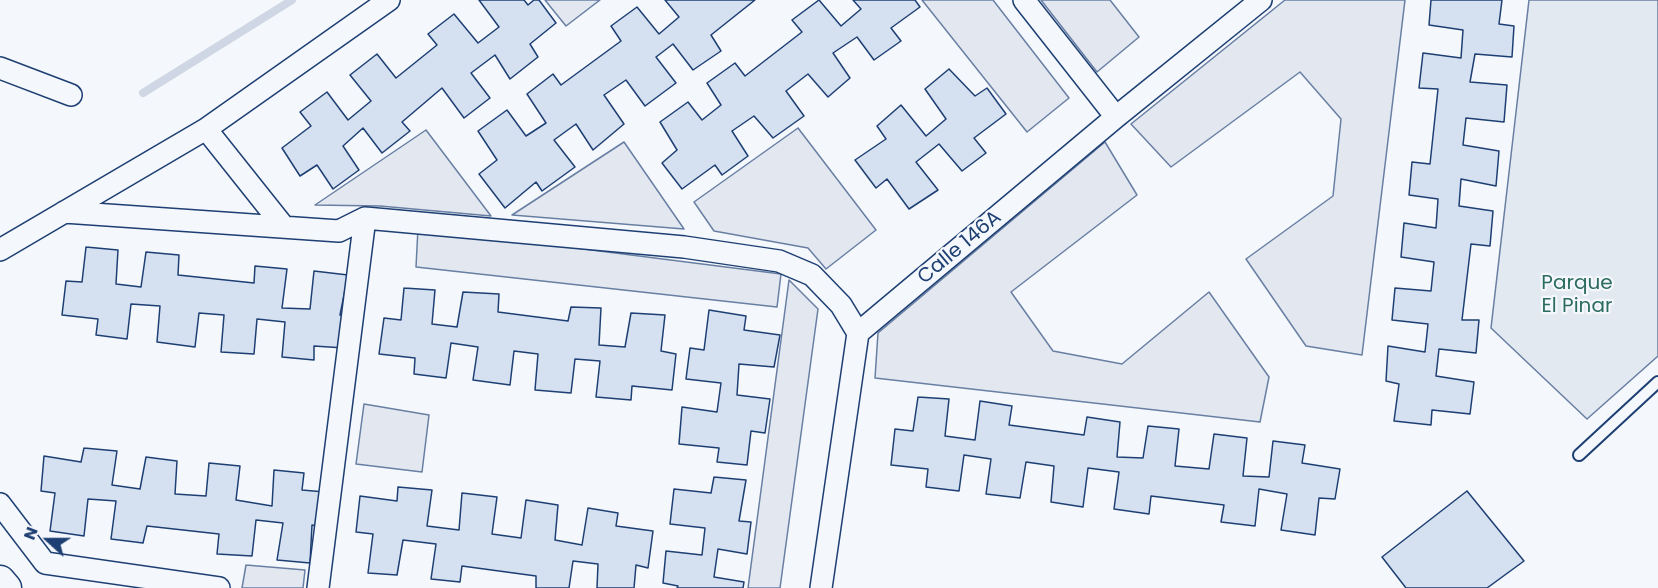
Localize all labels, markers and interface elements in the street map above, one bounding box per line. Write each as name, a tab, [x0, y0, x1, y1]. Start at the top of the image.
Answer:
street label: Calle 146A	[913, 206, 1007, 290]
park label: Parque El Pinar	[1541, 272, 1613, 319]
north arrow	[18, 510, 78, 570]
text: N	[18, 524, 44, 543]

